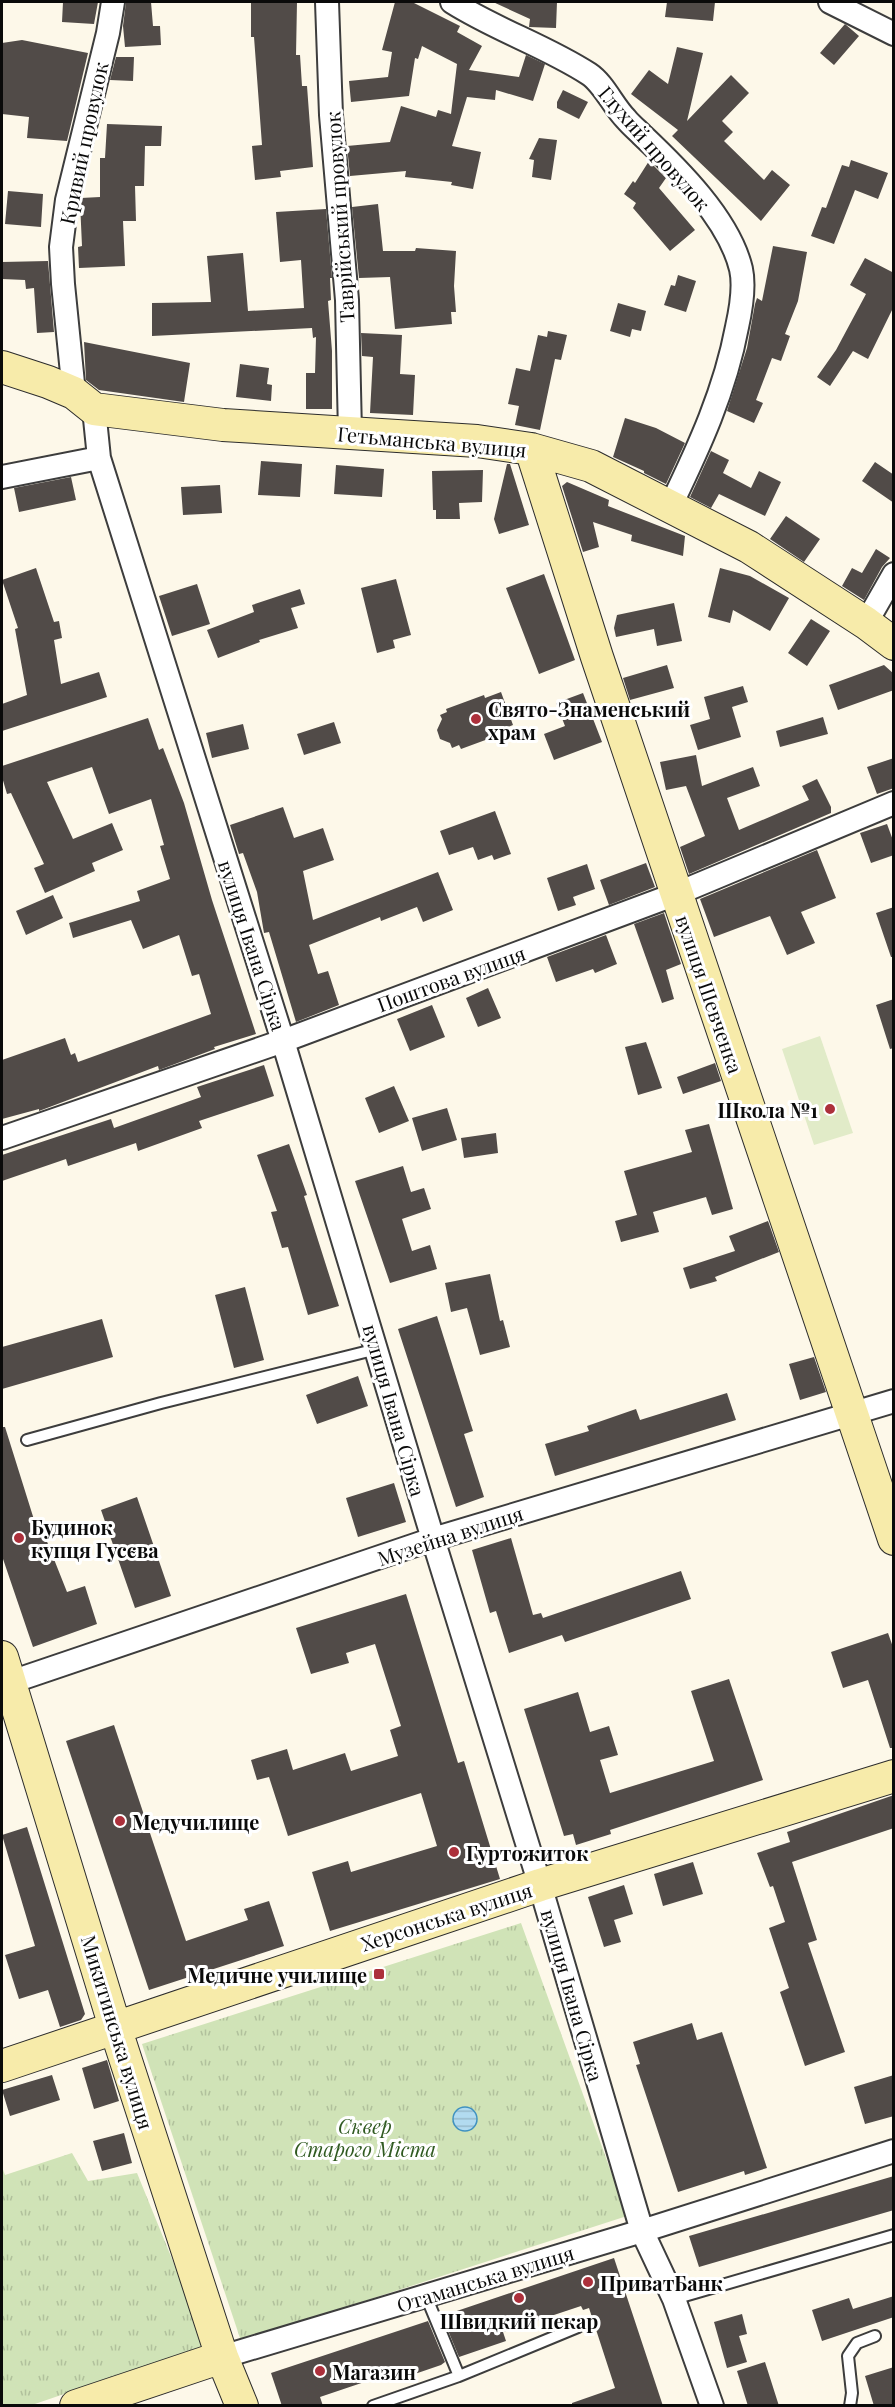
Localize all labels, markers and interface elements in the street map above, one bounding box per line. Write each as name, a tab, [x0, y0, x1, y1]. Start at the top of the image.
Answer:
street label: Кривий провулок	[53, 59, 114, 227]
street label: Глухий провулок	[593, 80, 717, 217]
street label: Таврійський провулок	[318, 110, 360, 324]
street label: Гетьманська вулиця	[336, 419, 528, 463]
place label: Свято-Знаменський храм	[488, 695, 690, 745]
marker: Свято-Знаменський храм	[469, 712, 483, 726]
street label: вулиця Івана Сірка	[213, 856, 293, 1034]
street label: вулиця Шевченка	[670, 911, 750, 1077]
street label: Поштова вулиця	[373, 939, 529, 1017]
place label: Школа №1	[717, 1096, 818, 1123]
marker: Школа №1	[823, 1102, 837, 1116]
street label: вулиця Івана Сірка	[358, 1321, 433, 1499]
street label: Музейна вулиця	[374, 1499, 527, 1571]
place label: Будинок купця Гусєва	[31, 1513, 159, 1563]
marker: Будинок купця Гусєва	[12, 1531, 26, 1545]
place label: Медучилище	[132, 1808, 259, 1835]
marker: Медучилище	[113, 1814, 127, 1828]
place label: Гуртожиток	[466, 1839, 589, 1866]
marker: Гуртожиток	[447, 1845, 461, 1859]
street label: Херсонська вулиця	[357, 1875, 535, 1956]
street label: вулиця Івана Сірка	[536, 1906, 611, 2084]
street label: Микитинська вулиця	[76, 1932, 160, 2133]
place label: Медичне училище	[187, 1961, 367, 1988]
marker: Медичне училище	[372, 1967, 386, 1981]
park label: Сквер Старого Міста	[294, 2112, 436, 2162]
street label: Отаманська вулиця	[393, 2238, 577, 2318]
place label: ПриватБанк	[600, 2269, 723, 2296]
marker: ПриватБанк	[581, 2275, 595, 2289]
marker: Швидкий пекар	[512, 2291, 526, 2305]
place label: Швидкий пекар	[440, 2307, 598, 2334]
place label: Магазин	[332, 2358, 416, 2385]
marker: Магазин	[313, 2364, 327, 2378]

